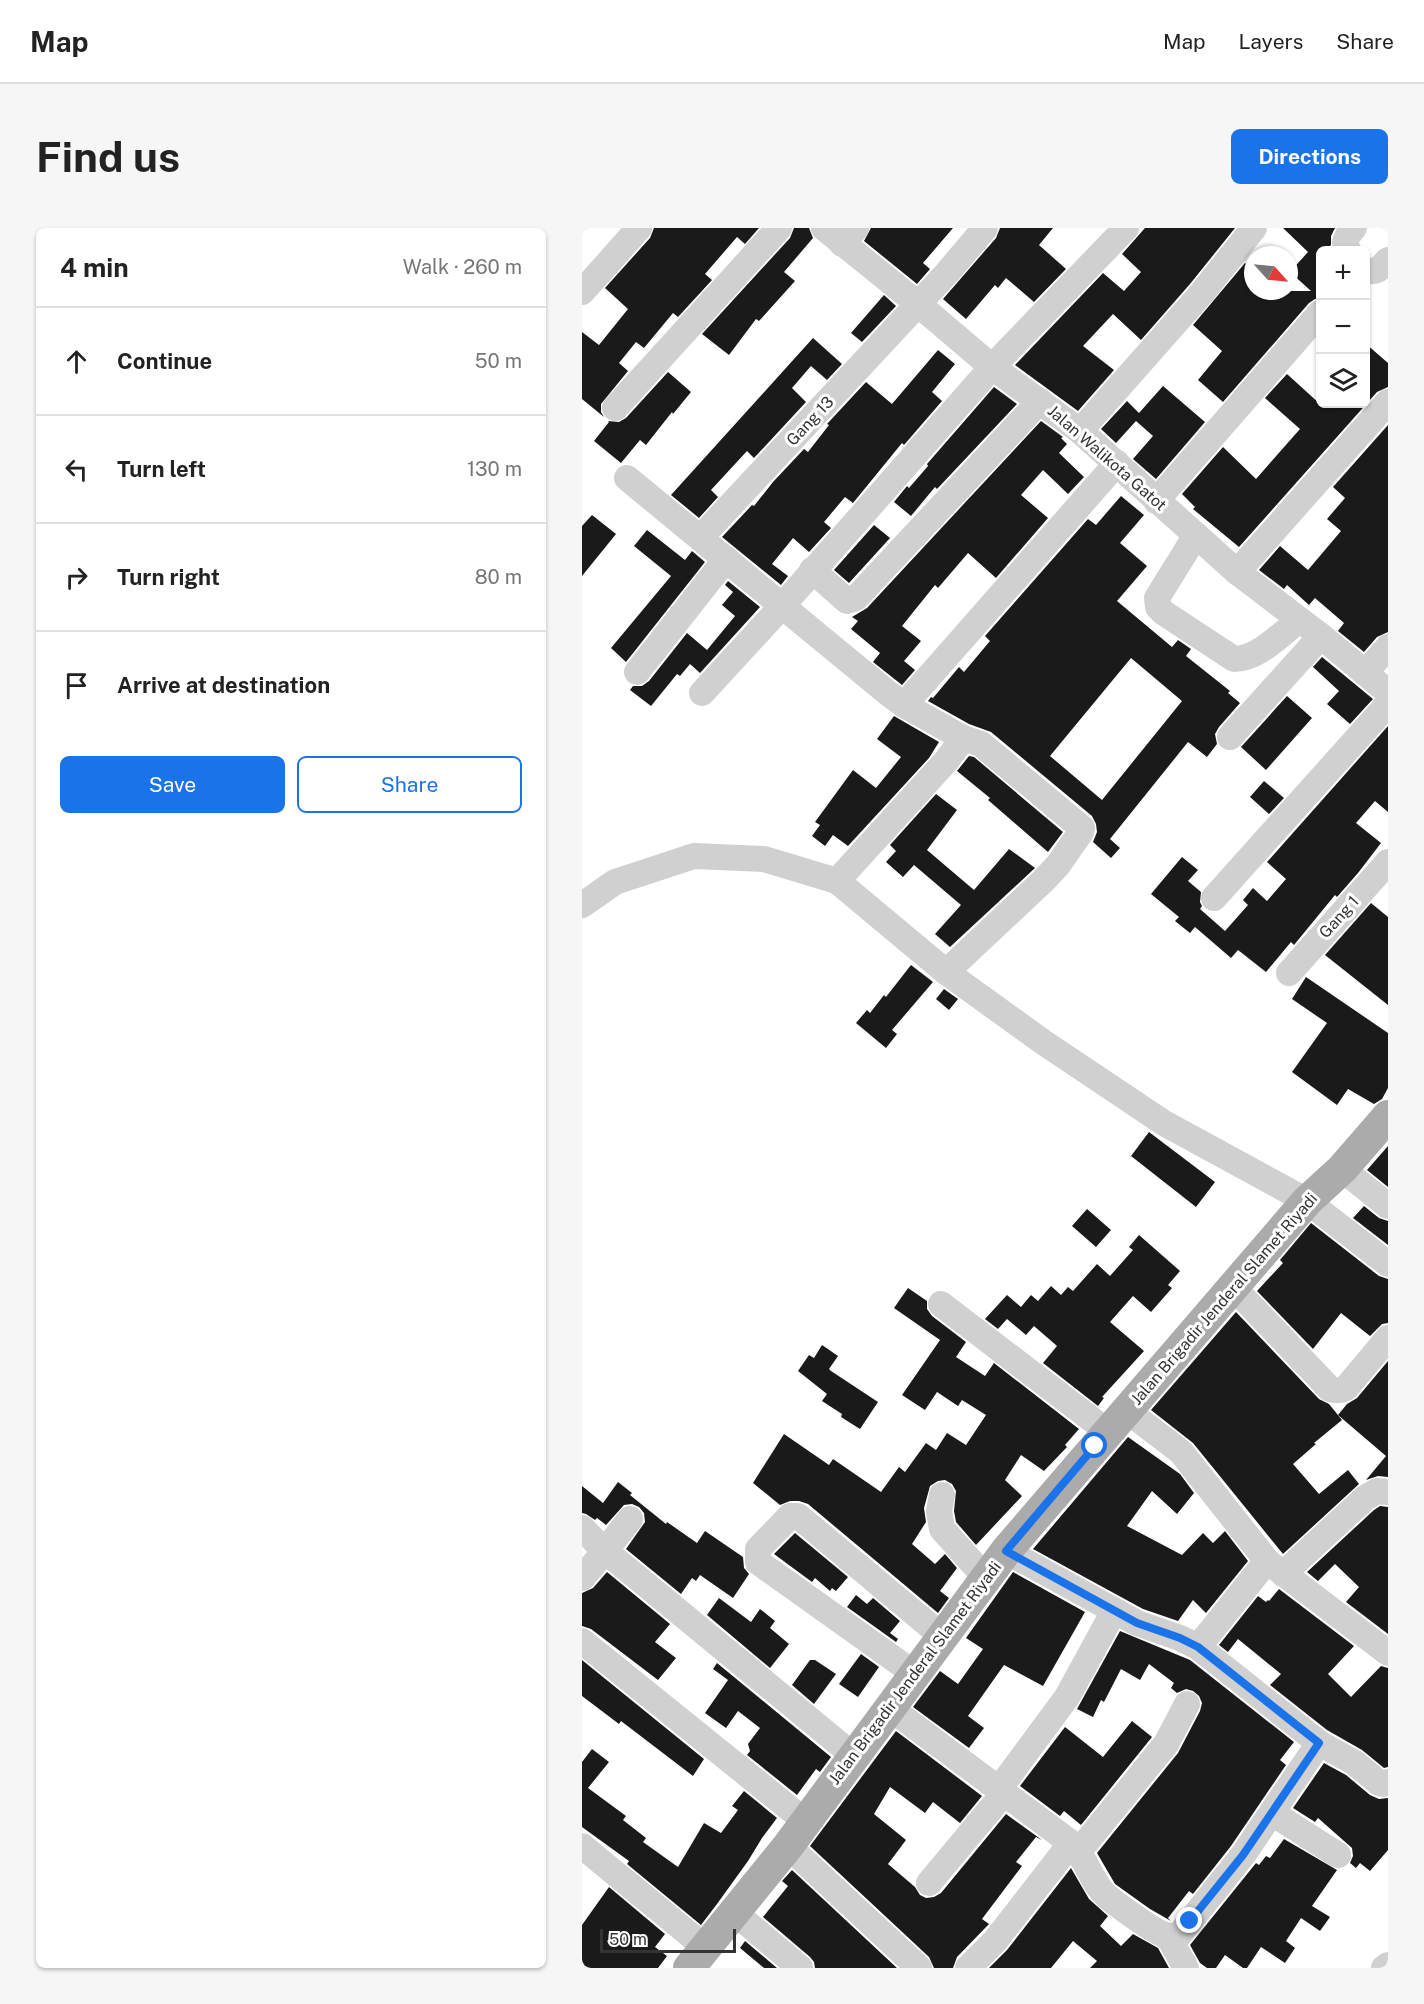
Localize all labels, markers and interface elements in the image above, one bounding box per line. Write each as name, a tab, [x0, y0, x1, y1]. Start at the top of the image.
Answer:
text: Map	[30, 25, 89, 58]
text: Map	[1163, 29, 1206, 54]
text: Layers	[1239, 29, 1303, 54]
text: Share	[1336, 29, 1394, 54]
button: Directions	[1231, 129, 1388, 184]
text: Find us	[36, 132, 180, 181]
north arrow	[1244, 246, 1298, 300]
map controls	[1316, 246, 1370, 408]
button: +	[1316, 246, 1370, 300]
text: 4 min	[60, 252, 129, 283]
text: Walk · 260 m	[403, 255, 522, 279]
button: −	[1316, 300, 1370, 354]
icon: ahead	[60, 345, 93, 378]
text: Continue	[117, 348, 212, 374]
text: 50 m	[475, 349, 522, 373]
button: layers	[1316, 354, 1370, 408]
street label: Gang 13	[783, 392, 837, 450]
street label: Jalan Walikota Gatot	[1044, 401, 1170, 515]
icon: left	[60, 453, 93, 486]
text: Turn left	[117, 456, 206, 482]
text: 130 m	[467, 457, 522, 481]
icon: right	[60, 561, 93, 594]
text: Turn right	[117, 564, 220, 590]
text: 80 m	[475, 565, 522, 589]
icon: arrive	[60, 669, 93, 702]
text: Arrive at destination	[117, 672, 330, 698]
button: Save	[60, 756, 285, 813]
button: Share	[297, 756, 522, 813]
street label: Gang 1	[1315, 892, 1363, 942]
street label: Jalan Brigadir Jenderal Slamet Riyadi	[1127, 1189, 1321, 1409]
route start	[1081, 1432, 1107, 1458]
street label: Jalan Brigadir Jenderal Slamet Riyadi	[825, 1558, 1005, 1788]
route end	[1176, 1907, 1202, 1933]
scale bar	[600, 1926, 736, 1954]
text: 50 m	[609, 1930, 647, 1949]

